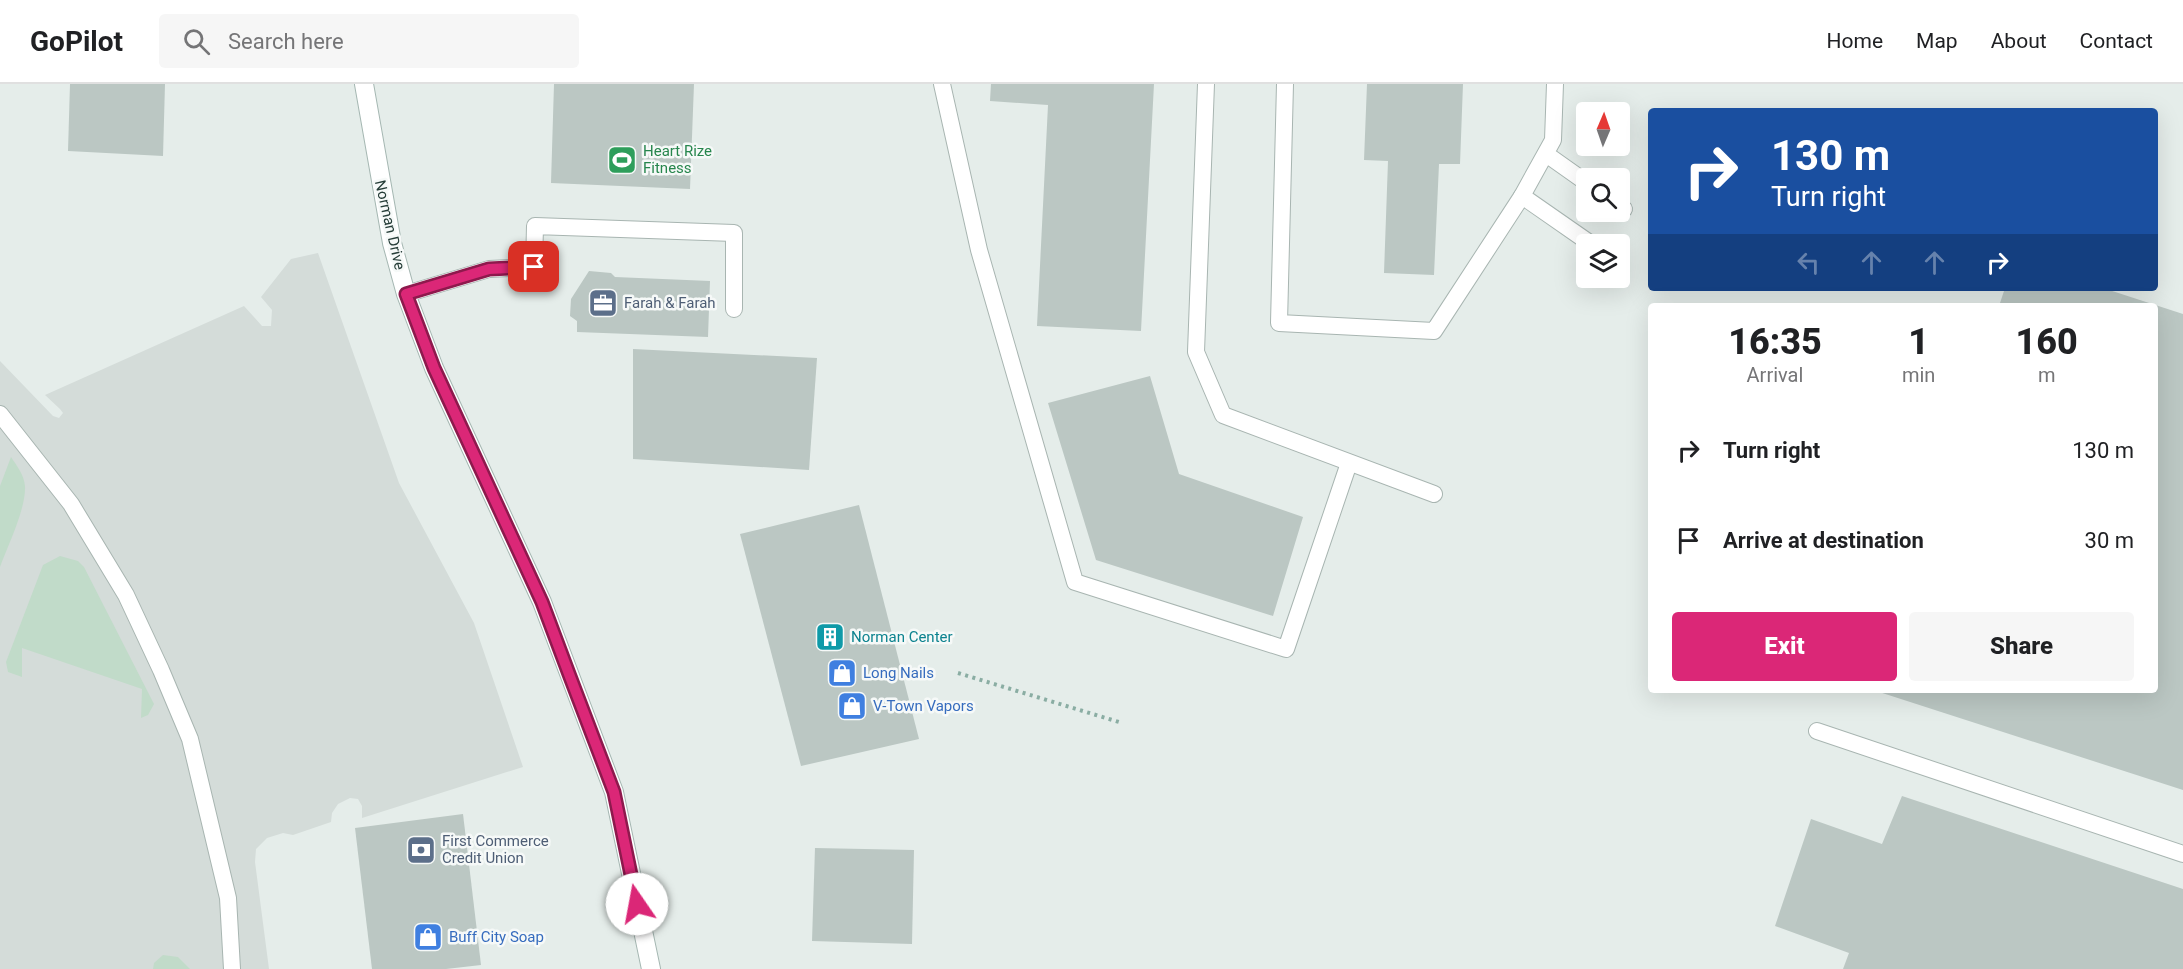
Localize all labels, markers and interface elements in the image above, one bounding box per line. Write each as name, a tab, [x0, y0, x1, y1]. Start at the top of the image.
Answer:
search box	[159, 14, 579, 68]
text: GoPilot	[30, 25, 123, 58]
icon: search	[180, 25, 213, 58]
text: Search here	[228, 29, 344, 54]
text: Home	[1827, 29, 1883, 53]
text: Map	[1916, 29, 1958, 53]
text: About	[1991, 29, 2047, 53]
text: Contact	[2080, 29, 2153, 53]
north arrow	[1576, 102, 1630, 156]
map controls	[1576, 102, 1630, 288]
text: 130 m	[1771, 131, 1890, 180]
icon: right	[1672, 132, 1750, 210]
place label: Heart Rize Fitness	[643, 142, 712, 177]
sports icon: Heart Rize Fitness	[606, 144, 638, 176]
button: search	[1576, 168, 1630, 222]
street label: Norman Drive	[371, 178, 409, 272]
text: Turn right	[1771, 181, 1886, 213]
button: layers	[1576, 234, 1630, 288]
pin	[508, 241, 559, 292]
icon: left	[1792, 246, 1825, 279]
icon: ahead	[1855, 246, 1888, 279]
icon: ahead	[1918, 246, 1951, 279]
icon: right	[1981, 246, 2014, 279]
icon: arrive	[517, 250, 550, 283]
office icon: Farah & Farah	[587, 287, 619, 319]
place label: Farah & Farah	[624, 294, 716, 312]
text: 16:35	[1728, 321, 1822, 363]
text: 1	[1908, 321, 1929, 363]
text: 160	[2016, 321, 2078, 363]
text: Arrival	[1747, 363, 1803, 387]
text: min	[1902, 363, 1935, 387]
text: m	[2038, 363, 2055, 387]
icon: right	[1672, 434, 1705, 467]
text: Turn right	[1723, 438, 1820, 463]
text: 130 m	[2072, 438, 2134, 463]
icon: arrive	[1672, 524, 1705, 557]
text: Arrive at destination	[1723, 528, 1924, 553]
text: 30 m	[2085, 528, 2134, 553]
button: Exit	[1672, 612, 1897, 681]
button: Share	[1909, 612, 2134, 681]
building icon: Norman Center	[814, 621, 846, 653]
place label: Norman Center	[851, 628, 953, 646]
shop icon: Long Nails	[826, 657, 858, 689]
place label: Long Nails	[863, 664, 934, 682]
shop icon: V-Town Vapors	[836, 690, 868, 722]
place label: V-Town Vapors	[873, 697, 974, 715]
place label: First Commerce Credit Union	[442, 832, 549, 867]
bank icon: First Commerce Credit Union	[405, 834, 437, 866]
position arrow	[605, 872, 669, 936]
shop icon: Buff City Soap	[412, 921, 444, 953]
place label: Buff City Soap	[449, 928, 544, 946]

